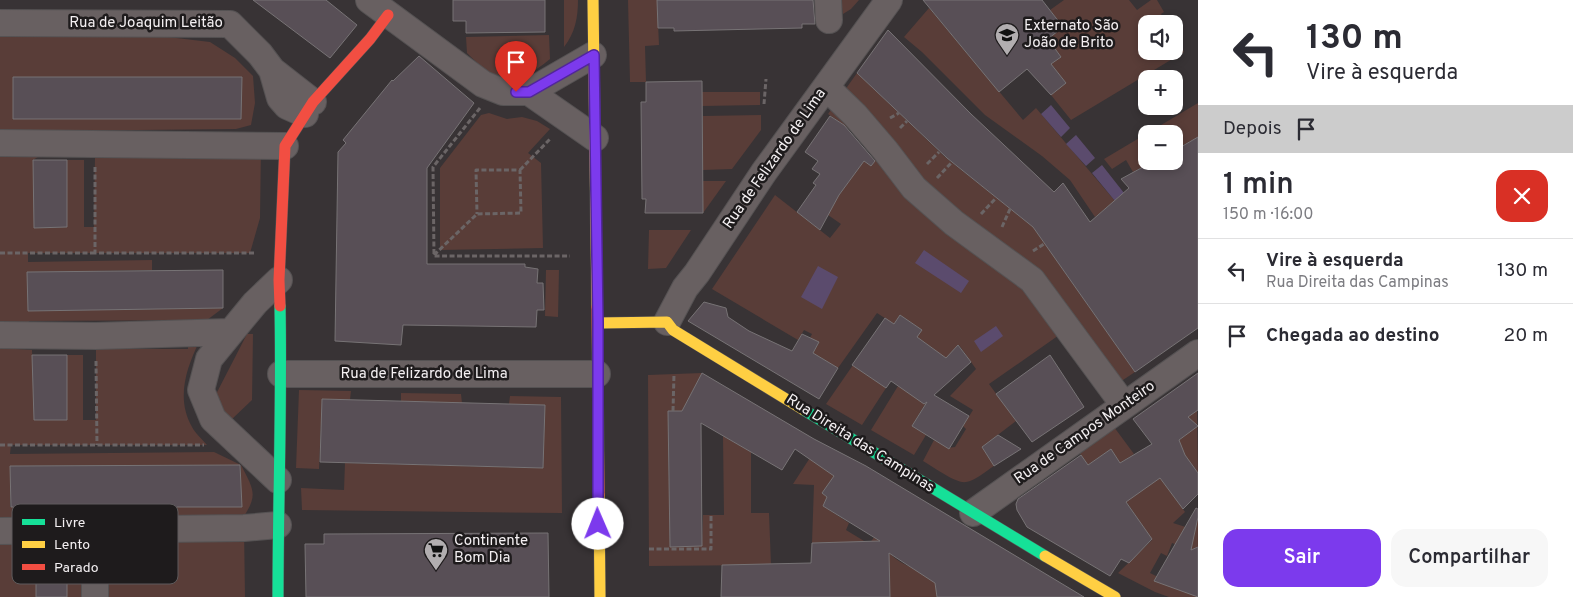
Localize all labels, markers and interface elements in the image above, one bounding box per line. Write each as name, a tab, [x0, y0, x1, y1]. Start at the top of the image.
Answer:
street label: Rua de Joaquim Leitão	[69, 14, 223, 33]
map controls	[1138, 15, 1183, 170]
button: sound	[1138, 15, 1183, 60]
place label: Externato São João de Brito	[1024, 17, 1119, 53]
text: 130 m	[1306, 17, 1403, 61]
icon: left	[1223, 20, 1288, 85]
school or university icon: Externato São João de Brito	[994, 22, 1020, 56]
pin	[495, 41, 537, 92]
icon: arrive	[502, 48, 530, 76]
text: Vire à esquerda	[1306, 60, 1458, 87]
button: +	[1138, 70, 1183, 115]
street label: Rua de Felizardo de Lima	[719, 85, 831, 233]
icon: arrive	[1292, 115, 1320, 143]
text: Depois	[1223, 117, 1282, 141]
button: −	[1138, 125, 1183, 170]
text: 1 min	[1223, 167, 1294, 204]
button: close	[1496, 170, 1548, 222]
text: 150 m · 16:00	[1223, 205, 1314, 225]
text: Vire à esquerda	[1266, 249, 1404, 273]
icon: left	[1223, 257, 1251, 285]
text: 130 m	[1497, 259, 1548, 283]
text: Rua Direita das Campinas	[1266, 273, 1449, 293]
icon: arrive	[1223, 322, 1251, 350]
text: Chegada ao destino	[1266, 324, 1440, 348]
text: 20 m	[1504, 324, 1548, 348]
street label: Rua de Felizardo de Lima	[340, 365, 508, 384]
street label: Rua de Campos Monteiro	[1011, 377, 1159, 489]
street label: Rua Direita das Campinas	[782, 391, 938, 497]
position arrow	[571, 497, 623, 549]
legend	[12, 504, 178, 584]
text: Livre	[54, 515, 85, 532]
button: Sair	[1223, 529, 1381, 587]
button: Compartilhar	[1391, 529, 1548, 587]
place label: Continente Bom Dia	[454, 532, 528, 568]
text: Lento	[54, 537, 90, 554]
supermarket icon: Continente Bom Dia	[423, 537, 449, 571]
text: Parado	[54, 560, 99, 577]

